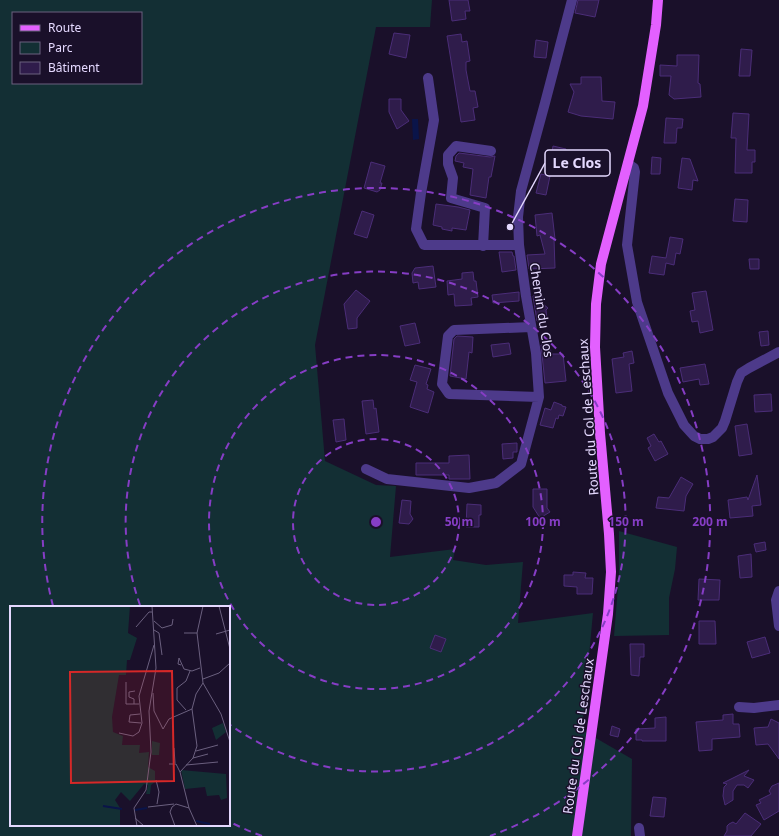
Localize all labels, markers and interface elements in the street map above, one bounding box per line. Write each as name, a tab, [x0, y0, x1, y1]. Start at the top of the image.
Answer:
legend	[12, 12, 142, 84]
text: Route	[48, 19, 81, 36]
text: Parc	[48, 39, 73, 56]
text: Bâtiment	[48, 59, 100, 76]
callout: Le Clos	[545, 150, 610, 176]
text: Le Clos	[553, 153, 601, 172]
street label: Chemin du Clos	[526, 261, 558, 359]
street label: Route du Col de Leschaux	[574, 338, 602, 496]
text: 50 m	[445, 513, 473, 530]
text: 100 m	[525, 513, 561, 530]
text: 150 m	[608, 513, 644, 530]
text: 200 m	[692, 513, 728, 530]
centre of rings	[369, 515, 383, 529]
inset map	[10, 606, 230, 826]
street label: Route du Col de Leschaux	[558, 657, 598, 815]

